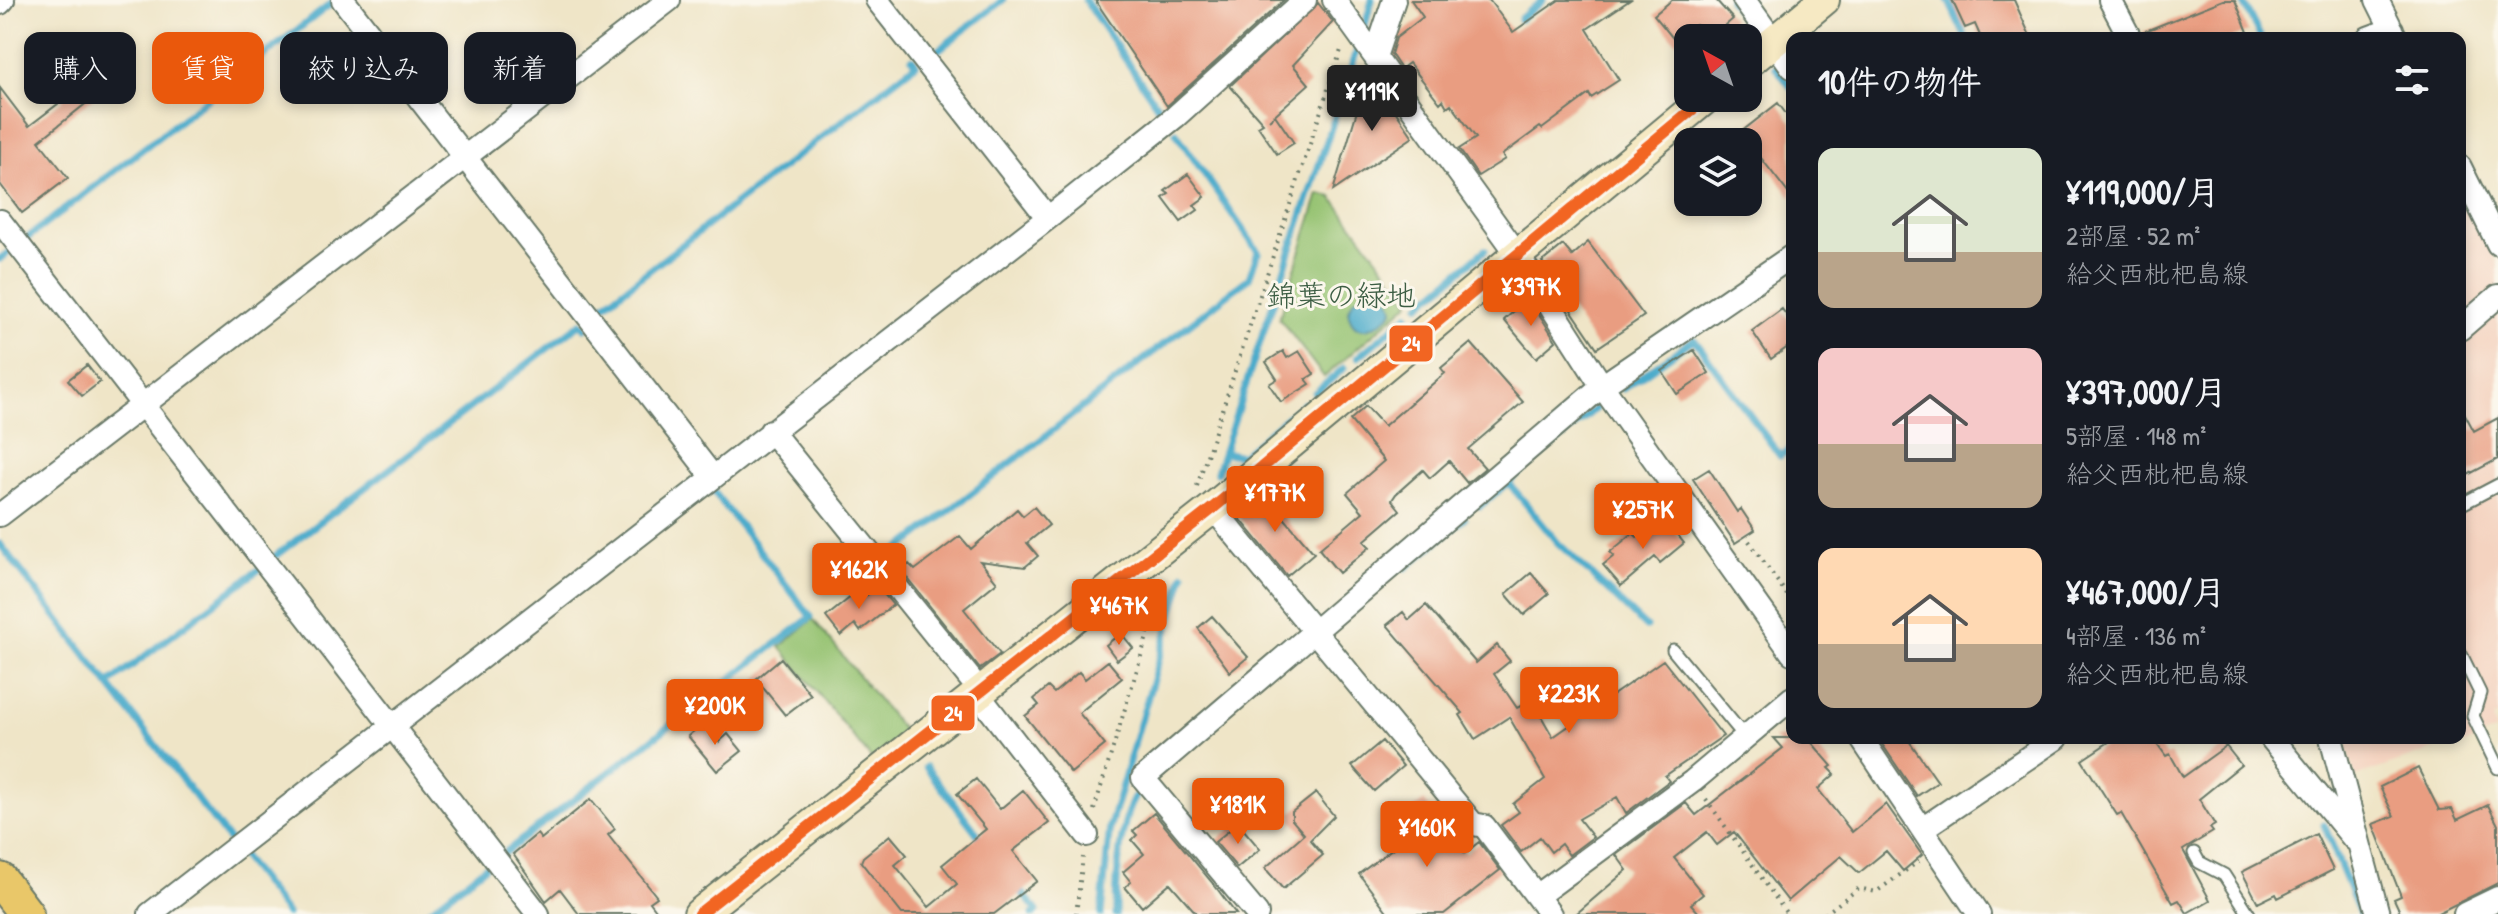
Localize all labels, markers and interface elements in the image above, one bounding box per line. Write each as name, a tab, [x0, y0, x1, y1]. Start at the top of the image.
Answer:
north arrow	[1674, 24, 1762, 112]
map controls	[1674, 24, 1762, 216]
chip: 購入	[24, 32, 136, 104]
chip: 賃貸	[152, 32, 264, 104]
chip: 絞り込み	[280, 32, 448, 104]
chip: 新着	[464, 32, 576, 104]
icon: filters	[2390, 58, 2434, 102]
text: 10件の物件	[1818, 59, 1982, 105]
pin: ¥119K	[1316, 65, 1428, 133]
text: ¥119K	[1345, 73, 1399, 108]
button: layers	[1674, 128, 1762, 216]
text: ¥119,000/月	[2066, 169, 2220, 215]
icon: home	[1882, 180, 1978, 276]
text: 2部屋 · 52 m²	[2066, 218, 2200, 253]
text: 給父西枇杷島線	[2066, 256, 2248, 291]
pin: ¥397K	[1475, 260, 1587, 328]
text: ¥397K	[1501, 268, 1561, 303]
park label: 錦葉の緑地	[1266, 275, 1416, 315]
line badge: 24	[1388, 324, 1434, 363]
text: 24	[1402, 328, 1420, 358]
text: ¥397,000/月	[2066, 369, 2227, 415]
icon: home	[1882, 380, 1978, 476]
text: 5部屋 · 148 m²	[2066, 418, 2206, 453]
text: 給父西枇杷島線	[2066, 456, 2248, 491]
pin: ¥177K	[1219, 466, 1331, 534]
text: ¥177K	[1245, 474, 1305, 509]
pin: ¥257K	[1587, 483, 1699, 551]
text: ¥257K	[1612, 491, 1674, 526]
pin: ¥162K	[803, 543, 915, 611]
text: ¥162K	[830, 551, 888, 586]
text: ¥467,000/月	[2066, 569, 2226, 615]
pin: ¥467K	[1063, 579, 1175, 647]
icon: home	[1882, 580, 1978, 676]
text: ¥467K	[1090, 587, 1148, 622]
text: 4部屋 · 136 m²	[2066, 618, 2206, 653]
text: 給父西枇杷島線	[2066, 656, 2248, 691]
pin: ¥223K	[1513, 667, 1625, 735]
text: ¥223K	[1538, 675, 1600, 710]
pin: ¥200K	[659, 679, 771, 747]
text: ¥200K	[684, 687, 746, 722]
line badge: 24	[930, 694, 976, 732]
text: 24	[944, 698, 962, 728]
pin: ¥181K	[1182, 778, 1294, 846]
text: ¥181K	[1210, 786, 1266, 821]
pin: ¥160K	[1371, 801, 1483, 869]
text: ¥160K	[1398, 809, 1456, 844]

